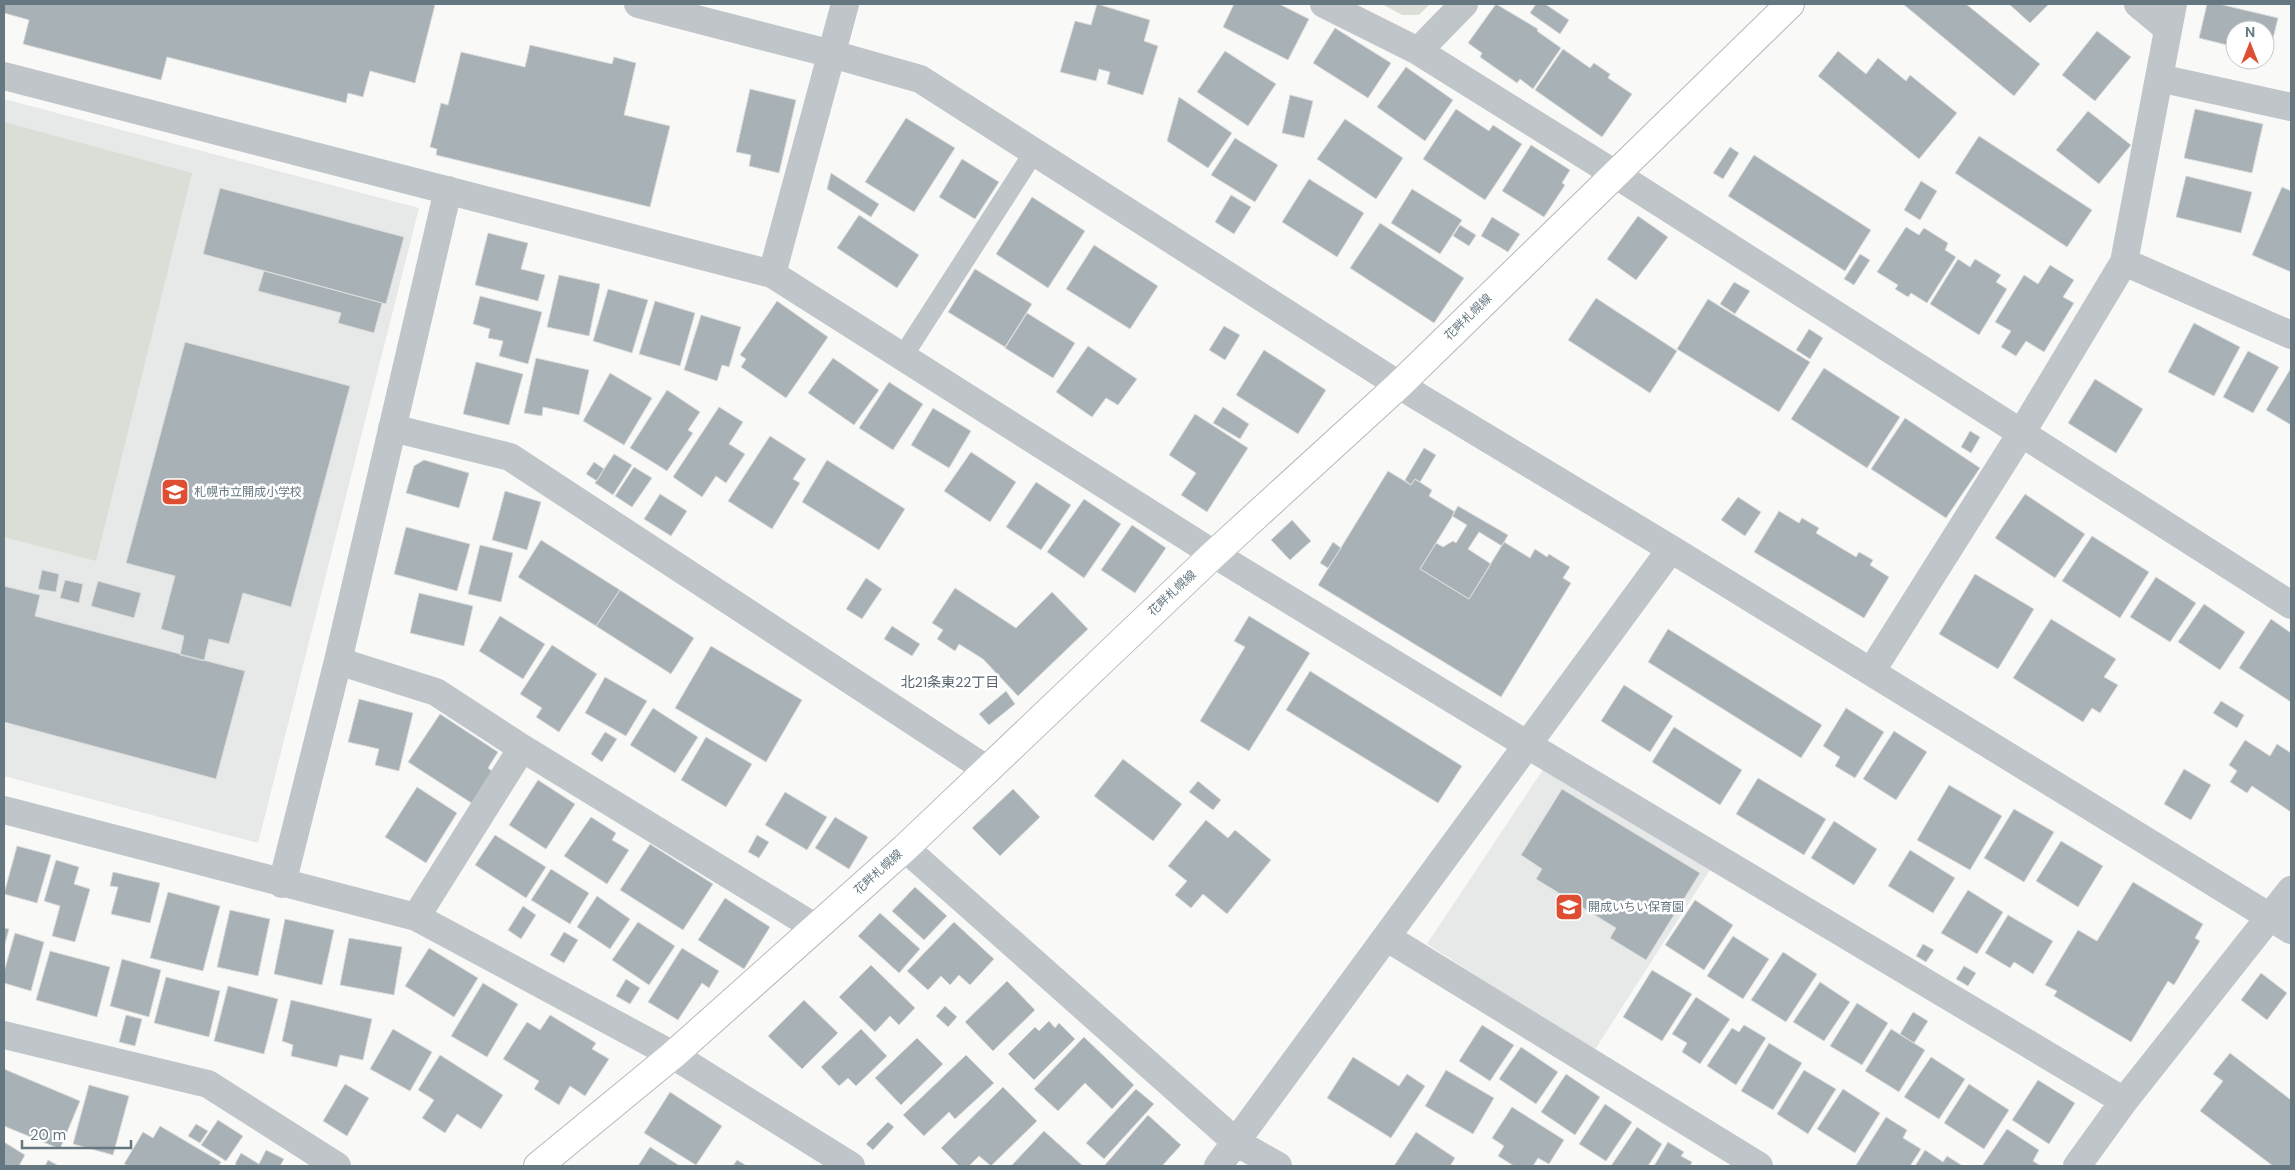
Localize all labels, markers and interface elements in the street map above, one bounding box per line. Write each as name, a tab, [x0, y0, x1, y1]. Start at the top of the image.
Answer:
north arrow	[2225, 20, 2275, 70]
text: N	[2245, 23, 2255, 41]
street label: 花畔札幌線	[1441, 290, 1495, 344]
school or university icon: 札幌市立開成小学校	[160, 477, 190, 507]
place label: 札幌市立開成小学校	[194, 484, 302, 500]
street label: 花畔札幌線	[1145, 567, 1199, 619]
district label: 北21条東22丁目	[901, 673, 999, 691]
street label: 花畔札幌線	[850, 846, 906, 898]
school or university icon: 開成いちい保育園	[1554, 892, 1584, 922]
place label: 開成いちい保育園	[1588, 899, 1684, 915]
scale bar	[22, 1118, 131, 1150]
text: 20 m	[30, 1125, 66, 1145]

